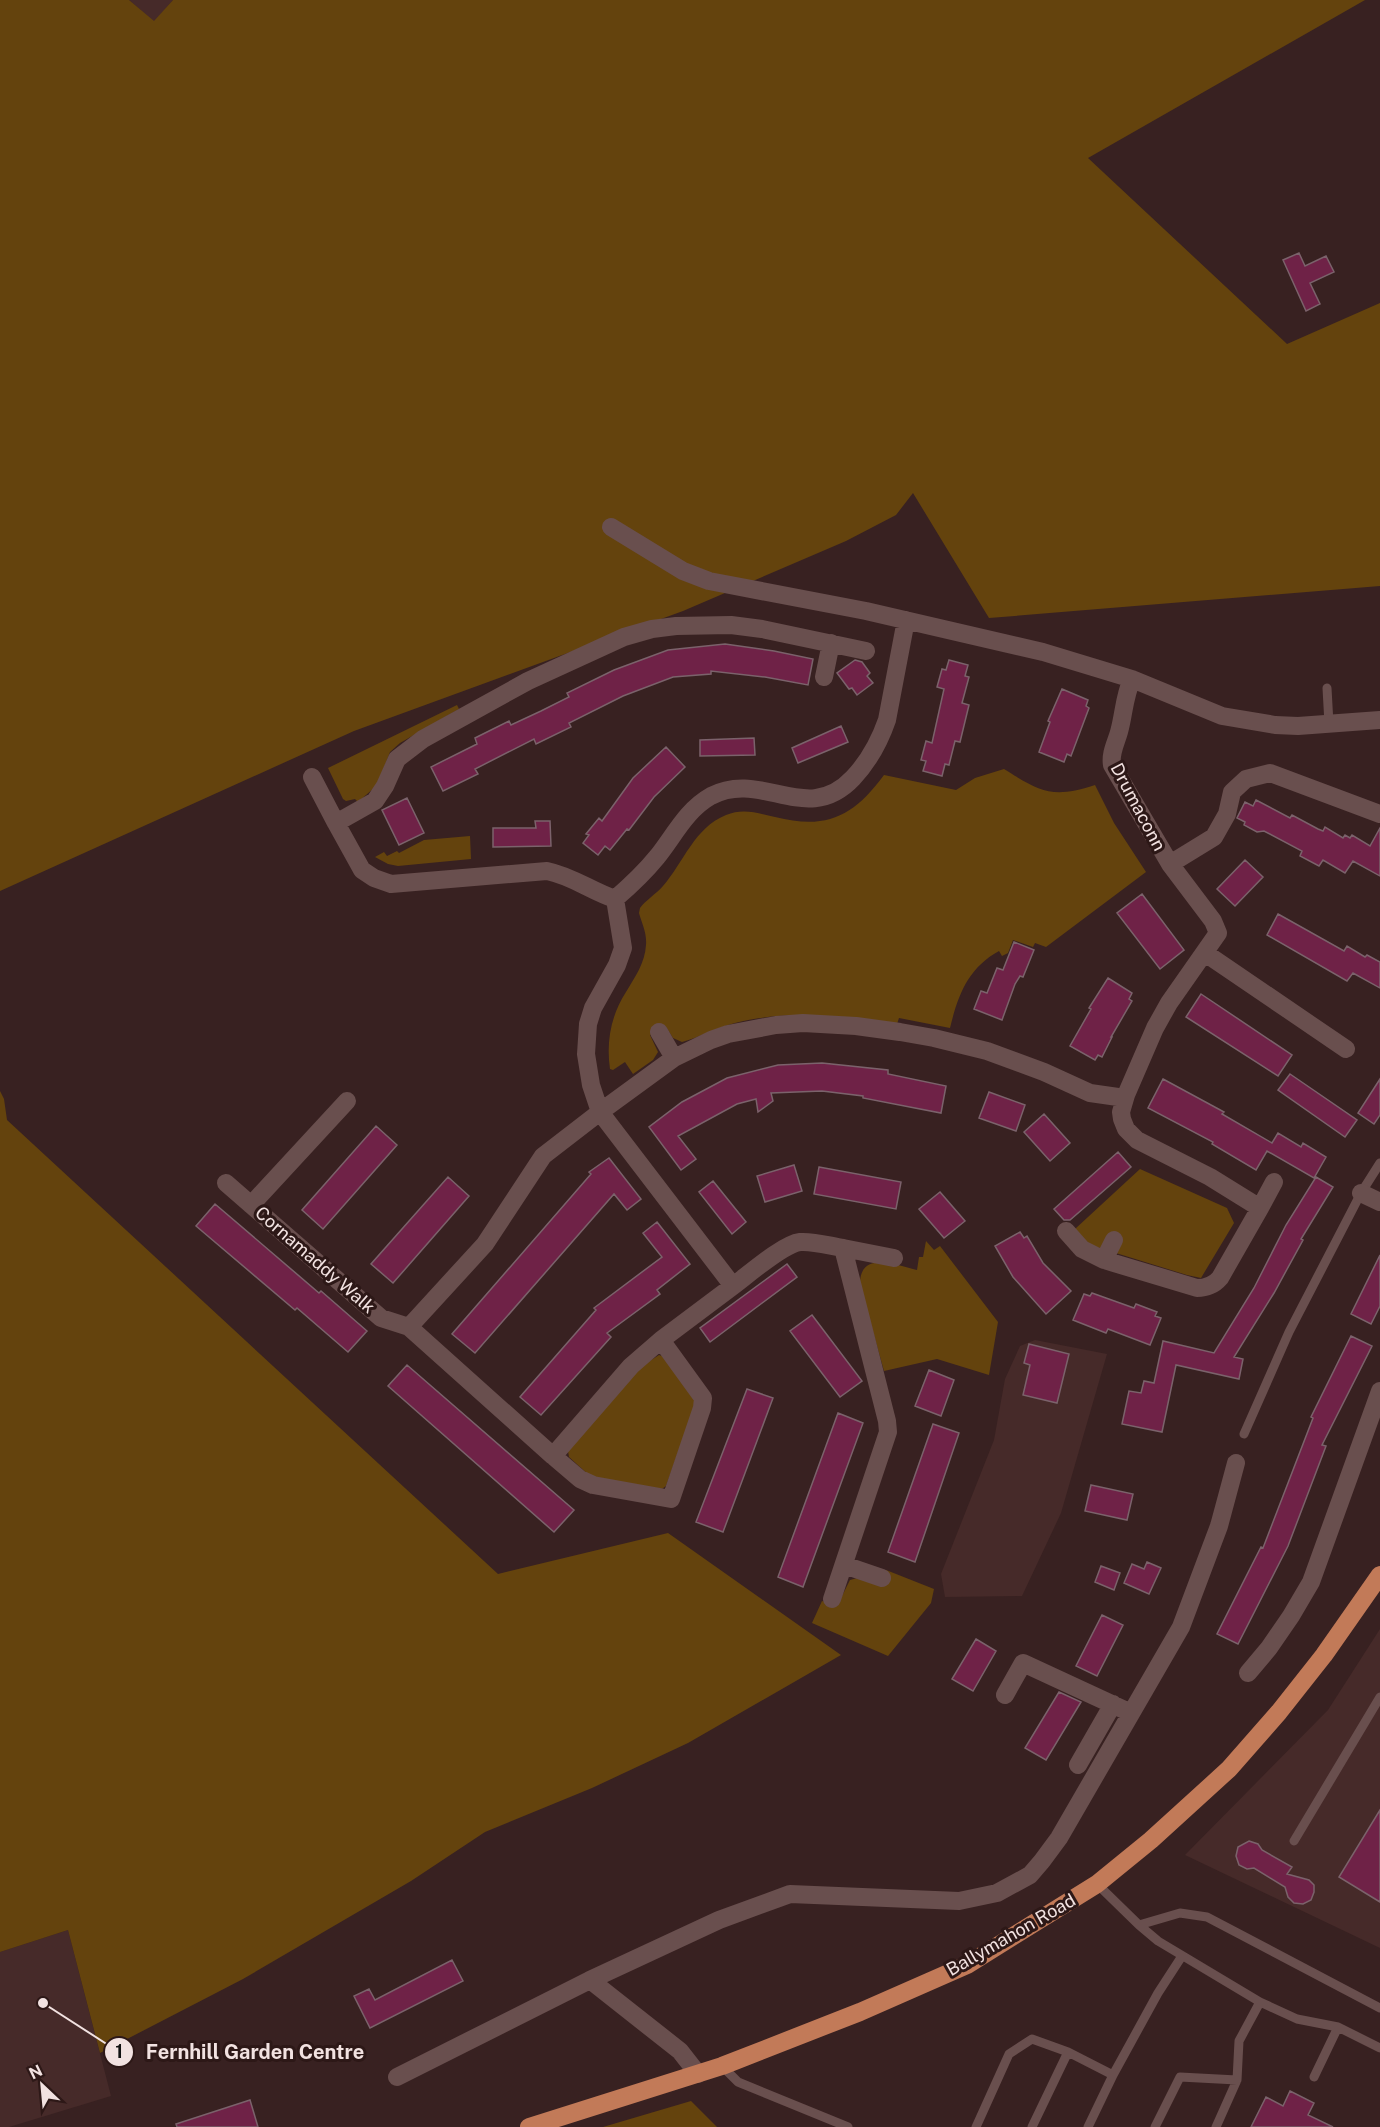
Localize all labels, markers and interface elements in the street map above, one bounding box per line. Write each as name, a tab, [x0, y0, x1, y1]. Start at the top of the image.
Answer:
street label: Drumaconn	[1107, 759, 1170, 854]
street label: Cornamaddy Walk	[251, 1202, 380, 1317]
street label: Ballymahon Road	[943, 1889, 1079, 1980]
callout: Fernhill Garden Centre	[104, 2033, 377, 2071]
text: Fernhill Garden Centre	[146, 2040, 364, 2064]
text: 1	[115, 2041, 123, 2062]
north arrow	[12, 2055, 72, 2115]
text: N	[26, 2061, 45, 2083]

